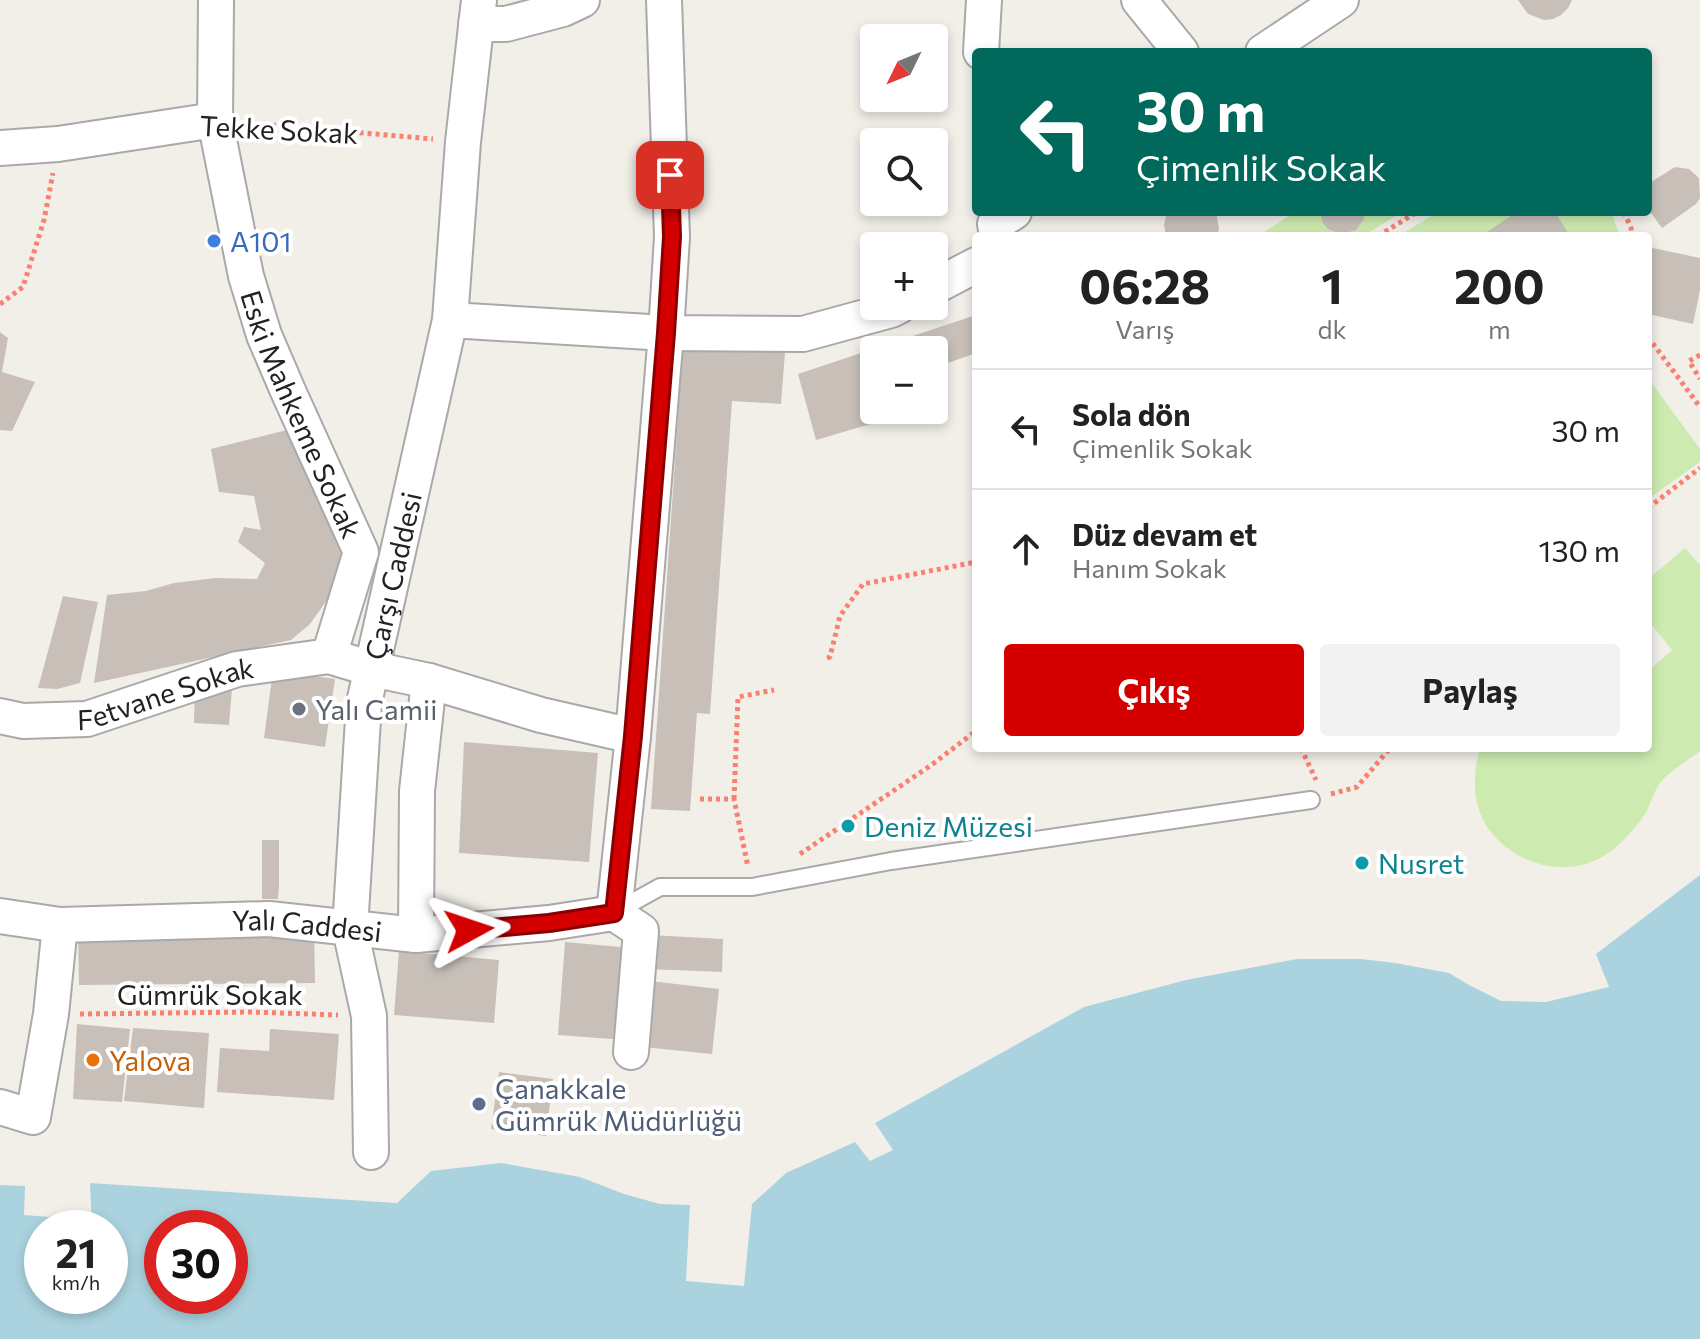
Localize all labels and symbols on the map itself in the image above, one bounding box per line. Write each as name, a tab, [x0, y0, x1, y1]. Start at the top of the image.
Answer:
north arrow	[860, 24, 948, 112]
street label: Tekke Sokak	[199, 108, 359, 150]
pin	[636, 141, 704, 209]
place label: A101	[230, 224, 292, 258]
marker: A101	[205, 232, 223, 250]
street label: Eski Mahkeme Sokak	[234, 286, 369, 543]
street label: Çarşı Caddesi	[357, 489, 428, 663]
street label: Fetvane Sokak	[77, 650, 256, 736]
place label: Yalı Camii	[315, 692, 437, 726]
marker: Yalı Camii	[290, 700, 308, 718]
place label: Deniz Müzesi	[864, 809, 1033, 843]
marker: Deniz Müzesi	[839, 817, 857, 835]
place label: Nusret	[1378, 846, 1464, 880]
marker: Nusret	[1353, 854, 1371, 872]
position arrow	[427, 888, 511, 972]
street label: Yalı Caddesi	[231, 902, 384, 948]
street label: Gümrük Sokak	[117, 977, 303, 1011]
place label: Yalova	[109, 1043, 191, 1077]
marker: Yalova	[84, 1051, 102, 1069]
place label: Çanakkale Gümrük Müdürlüğü	[495, 1071, 742, 1137]
marker: Çanakkale Gümrük Müdürlüğü	[470, 1095, 488, 1113]
speed limit sign: 30	[144, 1210, 248, 1314]

